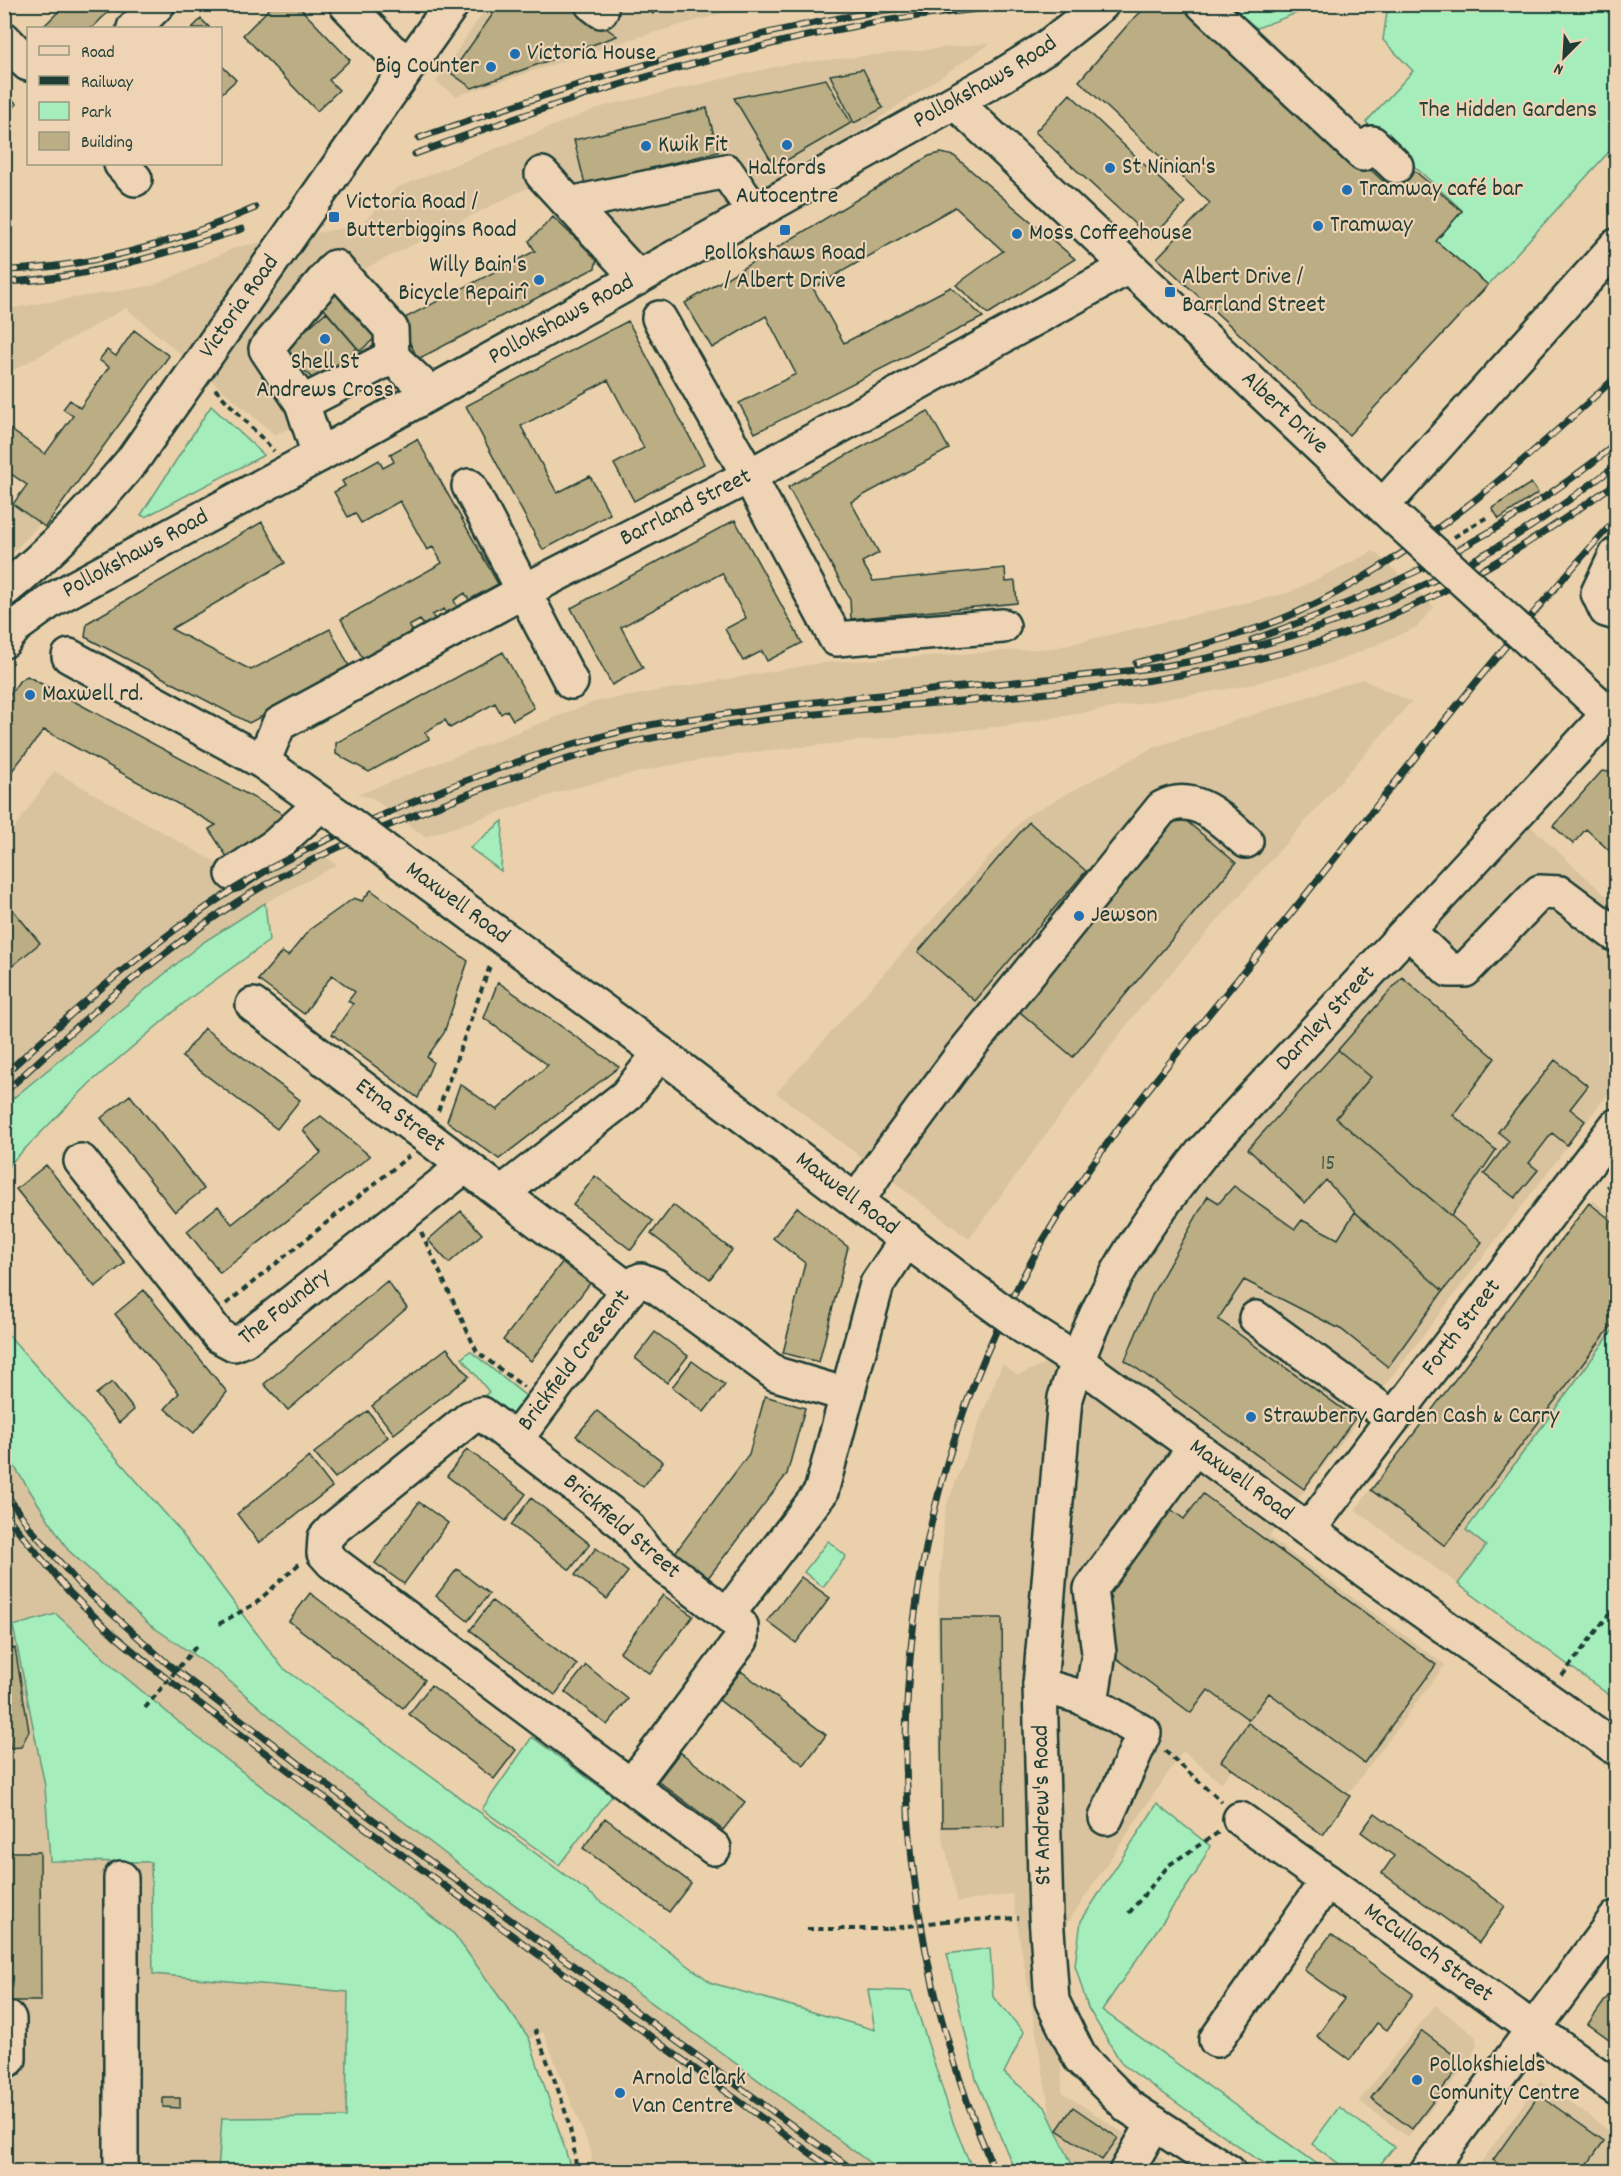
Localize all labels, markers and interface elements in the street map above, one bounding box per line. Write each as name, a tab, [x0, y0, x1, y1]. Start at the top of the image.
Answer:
legend	[27, 27, 222, 165]
north arrow	[1534, 27, 1594, 87]
street label: Pollokshaws Road	[907, 28, 1065, 138]
place label: Victoria House	[527, 37, 656, 71]
text: Road	[81, 41, 115, 66]
marker: Victoria House	[508, 47, 522, 61]
place label: Big Counter	[375, 50, 479, 84]
text: N	[1551, 56, 1567, 81]
marker: Big Counter	[484, 60, 498, 74]
text: Railway	[81, 71, 134, 96]
park label: The Hidden Gardens	[1419, 94, 1597, 128]
text: Park	[81, 101, 112, 126]
place label: Kwik Fit	[658, 129, 728, 163]
text: Building	[81, 131, 133, 156]
marker: Halfords Autocentre	[780, 138, 794, 152]
marker: Kwik Fit	[639, 139, 653, 153]
place label: St Ninian's	[1122, 151, 1216, 185]
place label: Halfords Autocentre	[736, 152, 838, 214]
marker: St Ninian's	[1103, 161, 1117, 175]
place label: Tramway café bar	[1359, 173, 1523, 207]
marker: Tramway café bar	[1340, 183, 1354, 197]
place label: Victoria Road / Butterbiggins Road	[346, 186, 517, 248]
place label: Tramway	[1330, 209, 1414, 243]
marker: Victoria Road / Butterbiggins Road	[327, 210, 341, 224]
place label: Moss Coffeehouse	[1029, 217, 1192, 251]
marker: Tramway	[1311, 219, 1325, 233]
marker: Pollokshaws Road / Albert Drive	[778, 223, 792, 237]
marker: Moss Coffeehouse	[1010, 227, 1024, 241]
place label: Pollokshaws Road / Albert Drive	[704, 237, 866, 299]
street label: Victoria Road	[191, 248, 288, 366]
place label: Willy Bain's Bicycle Repairî	[398, 249, 530, 311]
place label: Albert Drive / Barrland Street	[1182, 261, 1326, 323]
street label: Pollokshaws Road	[483, 266, 641, 374]
marker: Willy Bain's Bicycle Repairî	[532, 273, 546, 287]
marker: Albert Drive / Barrland Street	[1163, 285, 1177, 299]
marker: Shell St Andrews Cross	[318, 332, 332, 346]
place label: Shell St Andrews Cross	[256, 346, 394, 408]
street label: Albert Drive	[1233, 363, 1336, 463]
street label: Barrland Street	[614, 460, 758, 556]
street label: Pollokshaws Road	[57, 501, 215, 608]
place label: Maxwell rd.	[42, 678, 143, 712]
marker: Maxwell rd.	[23, 688, 37, 702]
street label: Maxwell Road	[398, 854, 516, 954]
place label: Jewson	[1091, 899, 1158, 933]
marker: Jewson	[1072, 909, 1086, 923]
street label: Darnley Street	[1268, 958, 1384, 1079]
street label: Etna Street	[347, 1071, 452, 1162]
street label: Maxwell Road	[788, 1144, 905, 1245]
house number: 15	[1321, 1150, 1335, 1180]
street label: The Foundry	[232, 1260, 340, 1355]
street label: Forth Street	[1414, 1272, 1510, 1384]
street label: Brickfield Crescent	[510, 1283, 640, 1439]
place label: Strawberry Garden Cash & Carry	[1263, 1400, 1560, 1434]
marker: Strawberry Garden Cash & Carry	[1244, 1410, 1258, 1424]
street label: Maxwell Road	[1182, 1431, 1300, 1531]
street label: Brickfield Street	[555, 1466, 688, 1588]
street label: St Andrew's Road	[1025, 1724, 1061, 1886]
street label: McCulloch Street	[1356, 1895, 1500, 2012]
place label: Pollokshields Comunity Centre	[1429, 2049, 1580, 2111]
place label: Arnold Clark Van Centre	[632, 2062, 746, 2124]
marker: Pollokshields Comunity Centre	[1410, 2073, 1424, 2087]
marker: Arnold Clark Van Centre	[613, 2086, 627, 2100]

